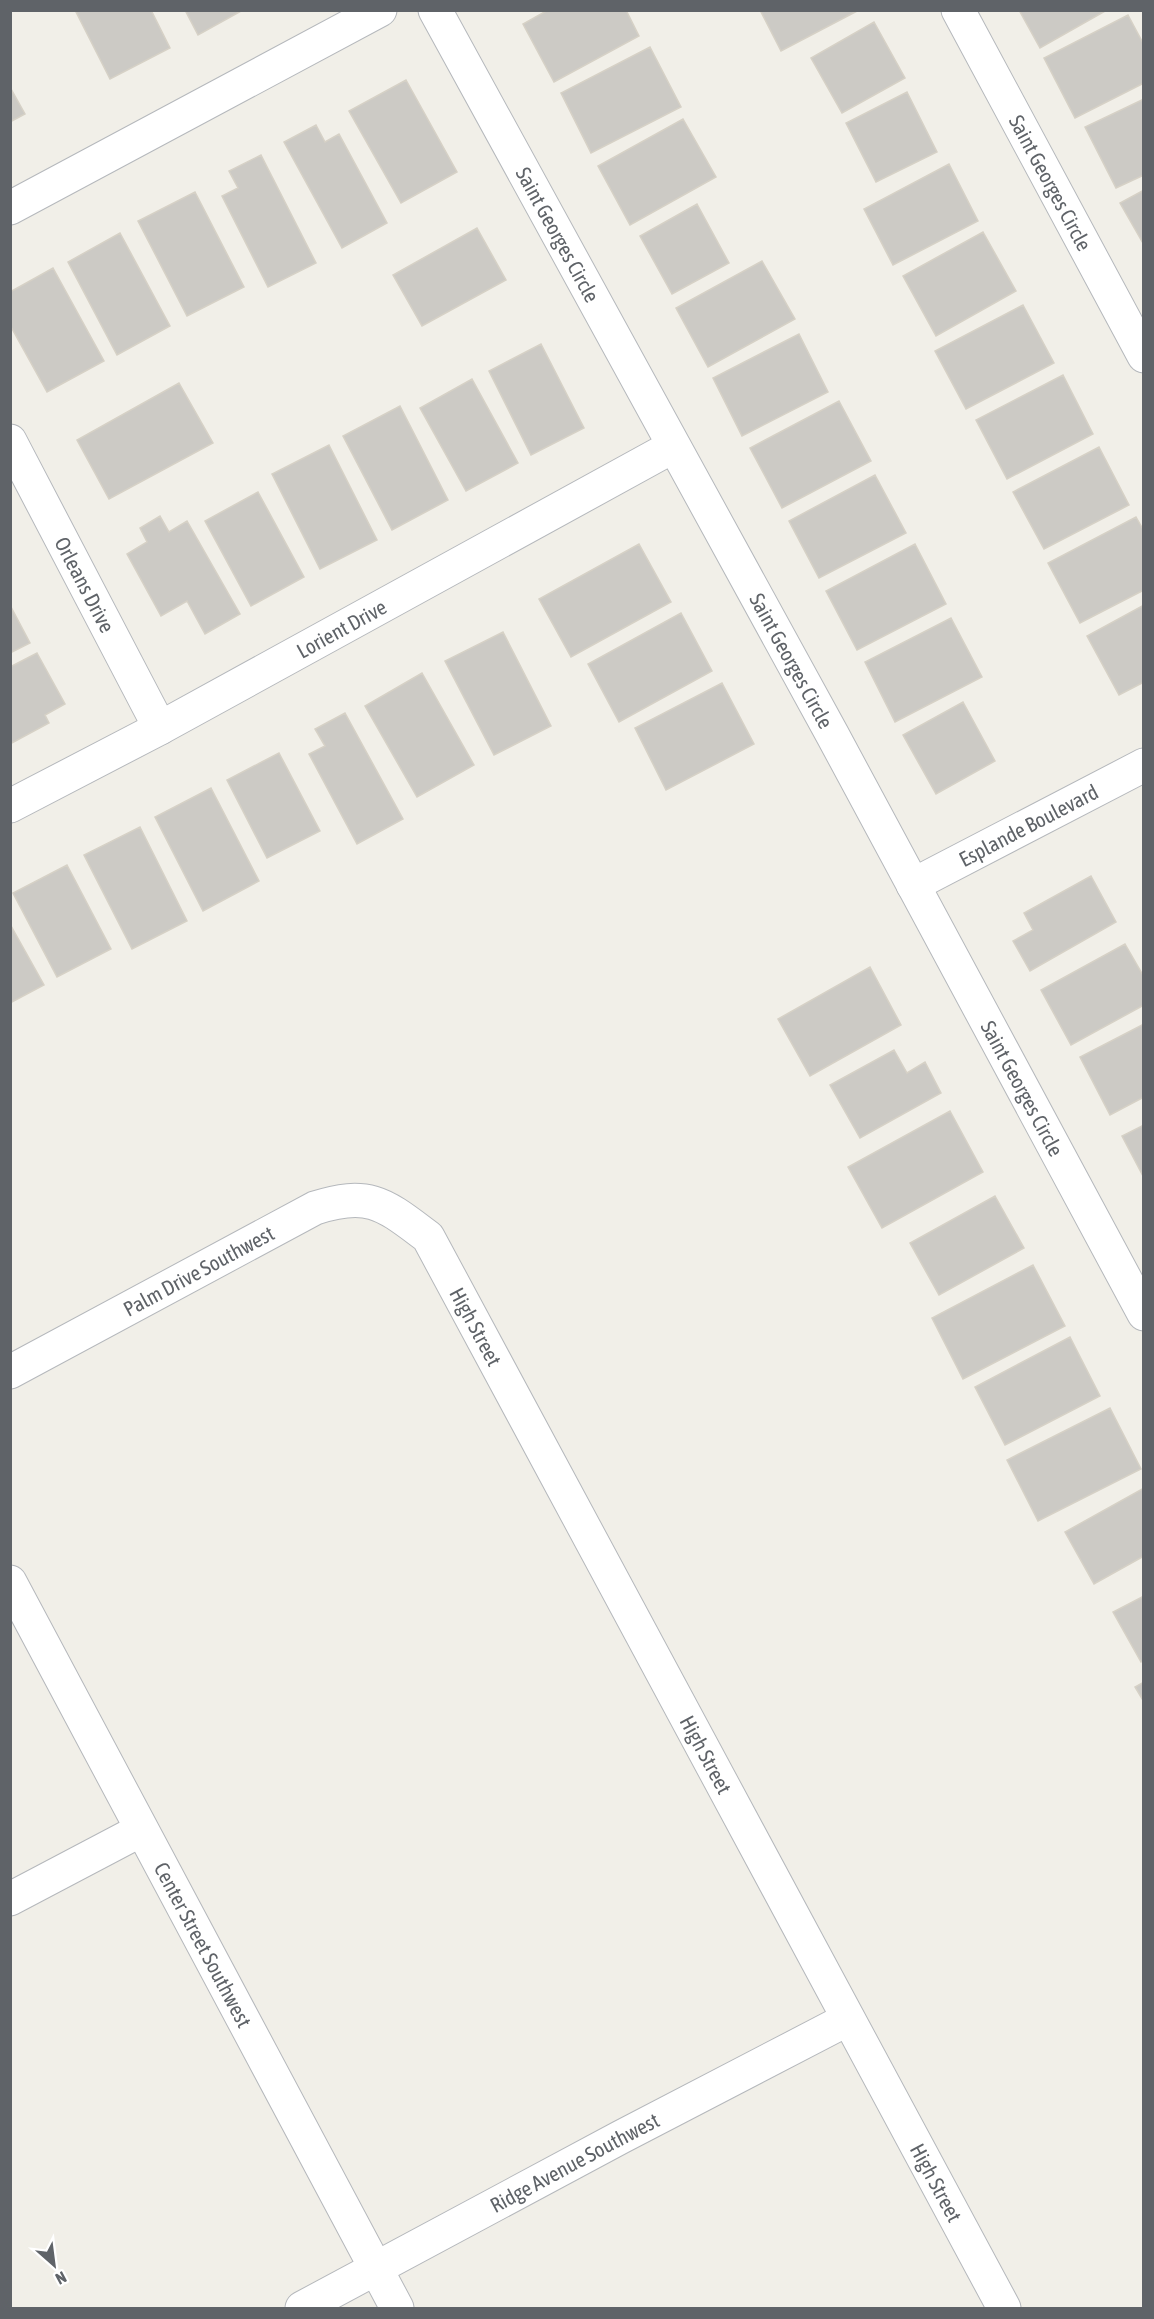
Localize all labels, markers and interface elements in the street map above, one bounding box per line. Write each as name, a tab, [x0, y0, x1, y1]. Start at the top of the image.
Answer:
street label: Saint Georges Circle	[1005, 111, 1097, 255]
street label: Saint Georges Circle	[511, 163, 605, 306]
street label: Orleans Drive	[50, 533, 120, 636]
street label: Saint Georges Circle	[745, 589, 838, 732]
street label: Lorient Drive	[292, 594, 390, 663]
street label: Esplande Boulevard	[955, 779, 1102, 871]
street label: Saint Georges Circle	[976, 1016, 1069, 1160]
street label: Palm Drive Southwest	[119, 1220, 278, 1321]
street label: High Street	[445, 1283, 507, 1370]
street label: High Street	[676, 1711, 737, 1798]
street label: Center Street Southwest	[150, 1858, 257, 2031]
street label: Ridge Avenue Southwest	[486, 2107, 663, 2217]
street label: High Street	[906, 2139, 967, 2226]
north arrow	[24, 2235, 84, 2295]
text: N	[53, 2268, 69, 2288]

